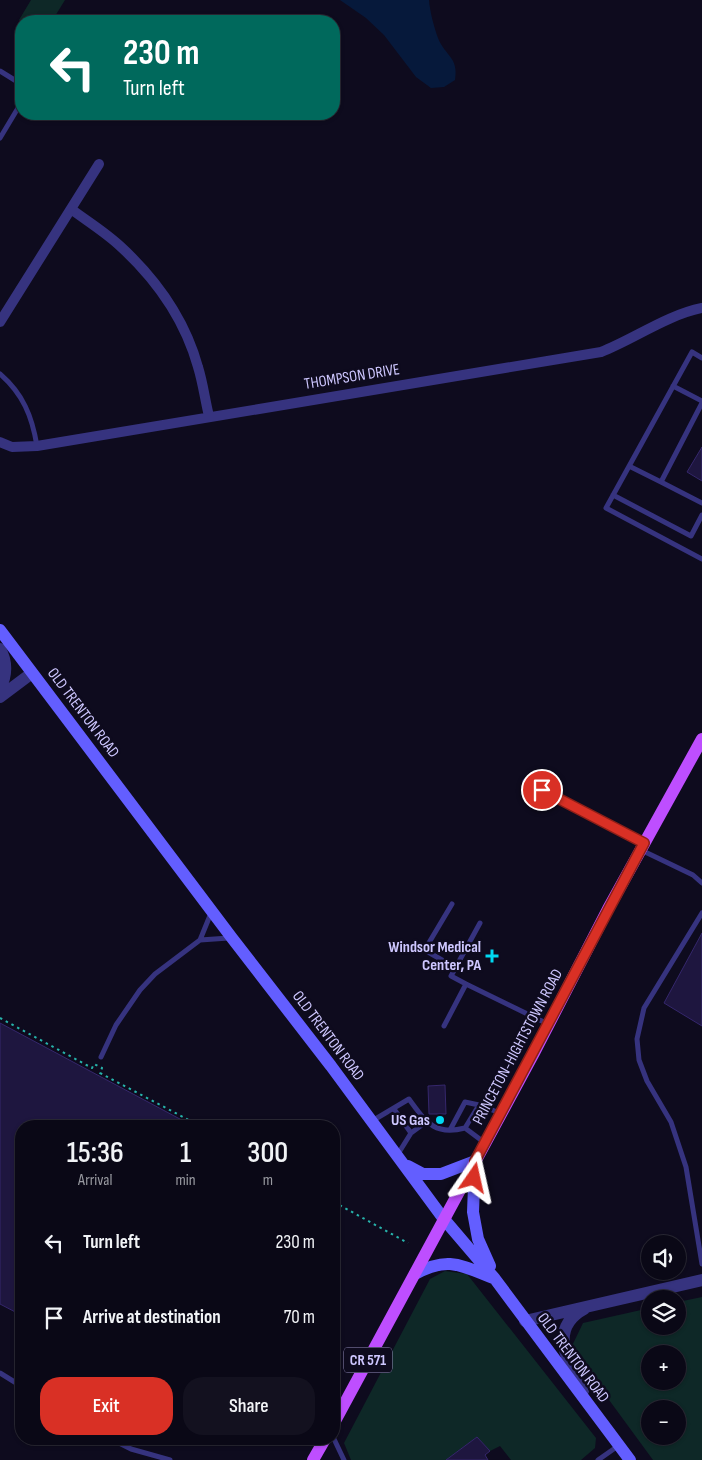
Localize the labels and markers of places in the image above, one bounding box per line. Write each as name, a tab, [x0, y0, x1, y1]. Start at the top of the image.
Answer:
pin	[521, 769, 563, 811]
place label: Windsor Medical Center, PA	[388, 938, 481, 975]
marker: Windsor Medical Center, PA	[485, 949, 499, 963]
place label: US Gas	[391, 1111, 430, 1130]
marker: US Gas	[434, 1114, 446, 1126]

